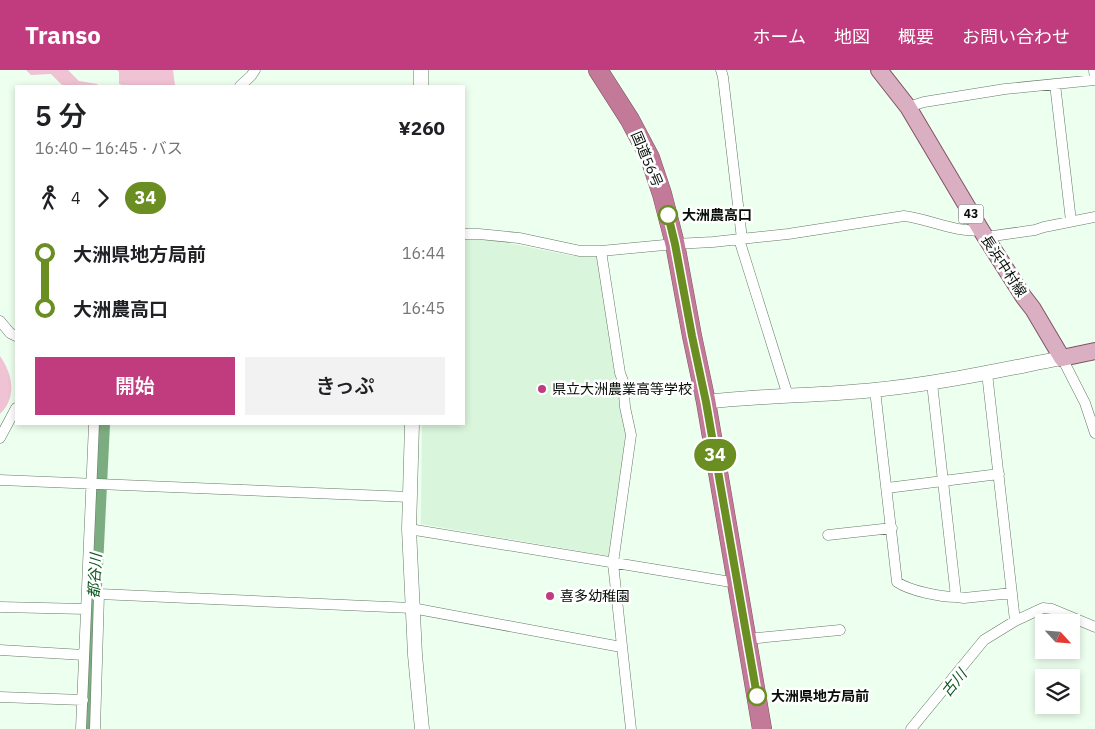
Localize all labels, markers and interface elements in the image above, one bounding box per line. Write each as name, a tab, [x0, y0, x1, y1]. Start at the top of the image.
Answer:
text: Transo	[25, 19, 101, 51]
text: ホーム	[753, 25, 806, 48]
text: 地図	[834, 25, 870, 48]
text: 概要	[898, 25, 934, 48]
text: お問い合わせ	[962, 25, 1070, 48]
text: 5 分	[35, 97, 86, 134]
text: ¥260	[398, 116, 445, 140]
street label: 国道56号	[627, 128, 667, 190]
text: 16:40 – 16:45 · バス	[35, 138, 183, 158]
icon: walk	[35, 184, 63, 212]
icon: forward	[89, 184, 117, 212]
text: 34	[135, 186, 156, 209]
text: 4	[71, 188, 81, 208]
road number: 43	[958, 204, 984, 224]
marker: 大洲農高口	[658, 205, 678, 225]
place label: 大洲農高口	[682, 206, 752, 224]
street label: 長浜中村線	[977, 232, 1031, 300]
text: 大洲県地方局前	[73, 242, 206, 266]
text: 16:44	[402, 243, 445, 263]
text: 大洲農高口	[73, 297, 168, 321]
text: 16:45	[402, 298, 445, 318]
button: 開始	[35, 357, 235, 415]
button: きっぷ	[245, 357, 445, 415]
place label: 県立大洲農業高等学校	[552, 380, 692, 398]
marker: 県立大洲農業高等学校	[536, 383, 548, 395]
line badge: 34	[692, 439, 738, 471]
text: 34	[704, 443, 726, 466]
water label: 都谷川	[84, 551, 105, 599]
place label: 喜多幼稚園	[560, 587, 630, 605]
marker: 喜多幼稚園	[544, 590, 556, 602]
north arrow	[1035, 614, 1080, 659]
map controls	[1035, 614, 1080, 714]
water label: 古川	[937, 664, 972, 700]
button: layers	[1035, 669, 1080, 714]
marker: 大洲県地方局前	[747, 686, 767, 706]
place label: 大洲県地方局前	[771, 687, 869, 705]

